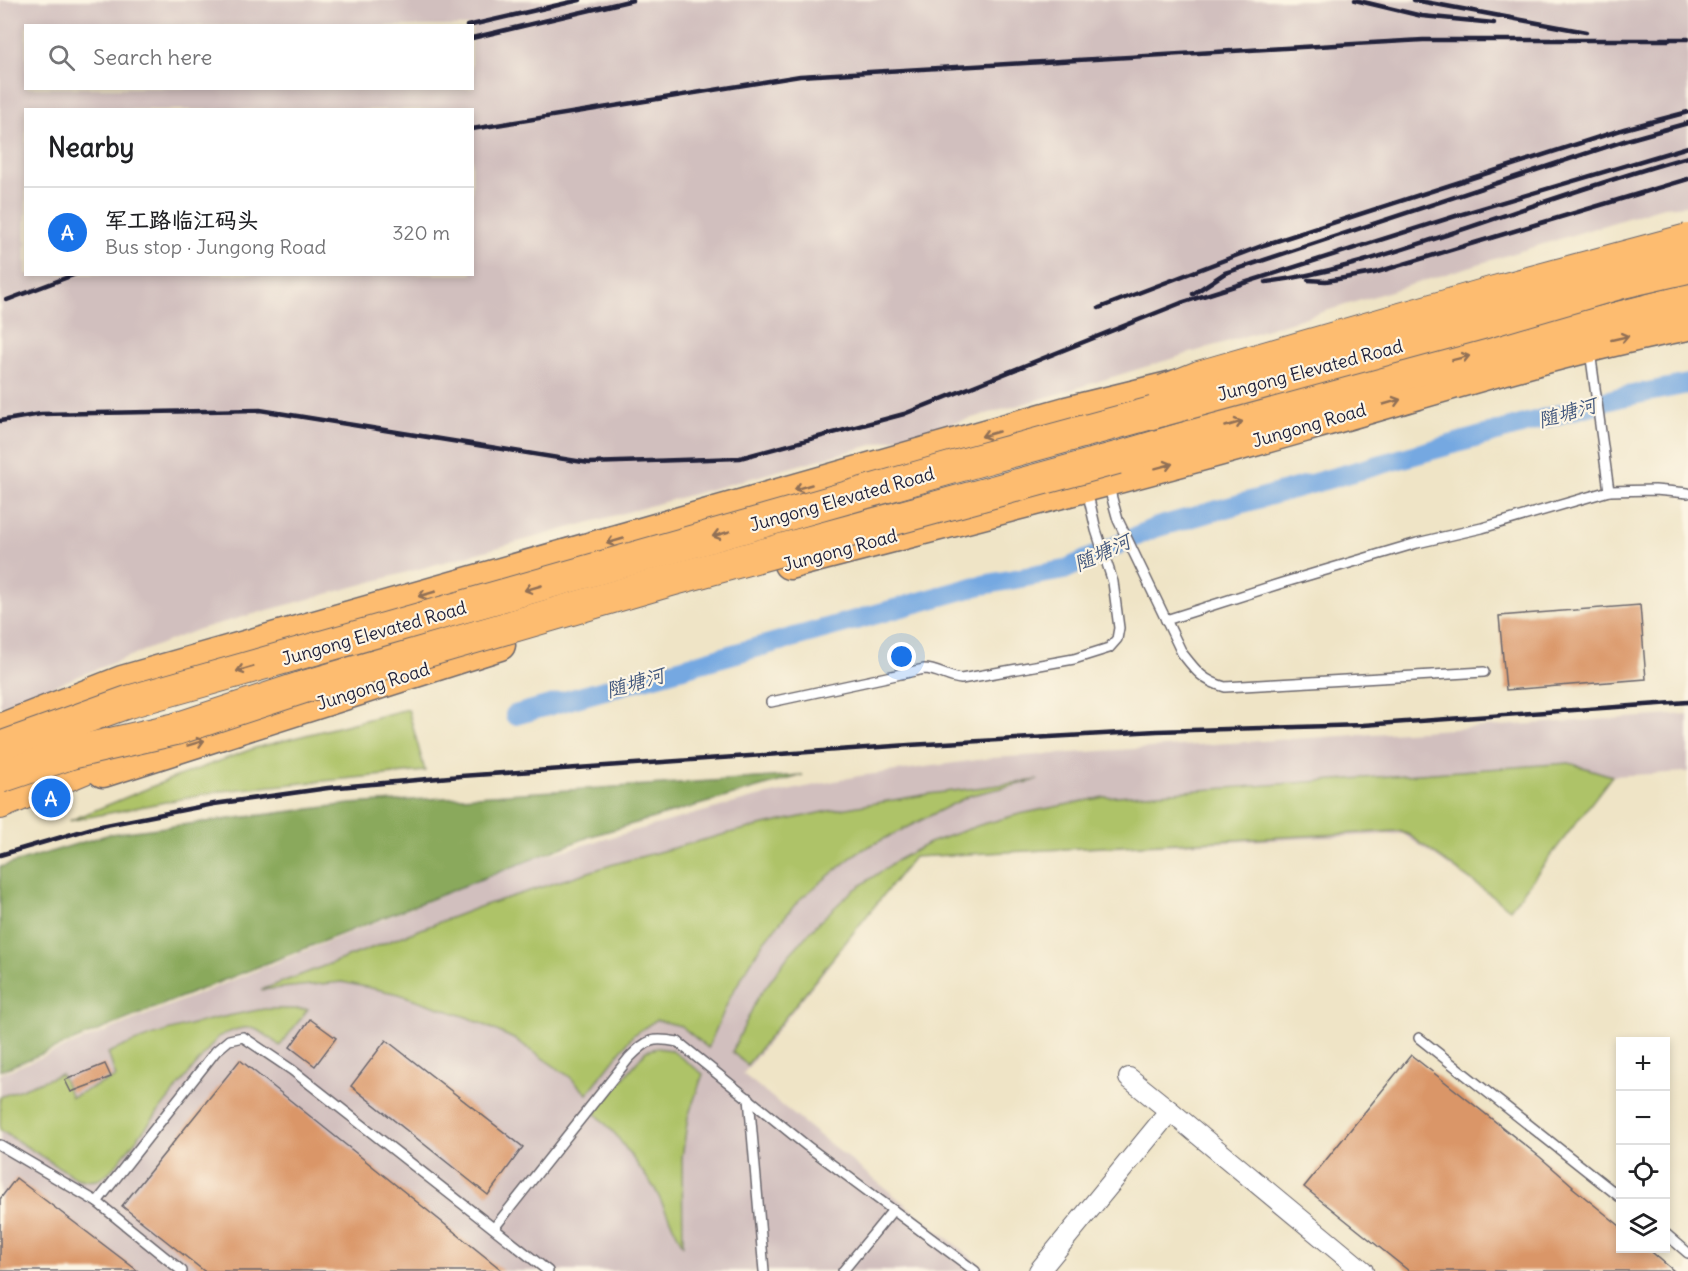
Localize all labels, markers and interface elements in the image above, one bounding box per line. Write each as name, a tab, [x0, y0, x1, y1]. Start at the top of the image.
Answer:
search box	[24, 24, 474, 90]
icon: search	[45, 41, 78, 74]
text: Search here	[93, 43, 212, 71]
text: Nearby	[48, 131, 134, 164]
text: 军工路临江码头	[105, 206, 259, 234]
text: A	[61, 220, 74, 245]
text: 320 m	[392, 220, 450, 245]
text: Bus stop · Jungong Road	[105, 234, 326, 259]
one-way arrow	[1610, 332, 1629, 344]
street label: Jungong Elevated Road	[1215, 334, 1406, 406]
one-way arrow	[1452, 352, 1471, 363]
water label: 随塘河	[1535, 391, 1602, 432]
one-way arrow	[1382, 396, 1401, 407]
street label: Jungong Road	[1250, 398, 1369, 452]
one-way arrow	[1224, 418, 1243, 429]
one-way arrow	[981, 429, 1000, 440]
one-way arrow	[1154, 460, 1173, 471]
street label: Jungong Elevated Road	[747, 462, 937, 536]
one-way arrow	[793, 482, 812, 494]
street label: Jungong Road	[780, 524, 900, 576]
water label: 随塘河	[1070, 527, 1137, 576]
one-way arrow	[712, 529, 731, 540]
one-way arrow	[606, 536, 625, 547]
one-way arrow	[524, 583, 543, 594]
one-way arrow	[418, 589, 437, 600]
street label: Jungong Elevated Road	[279, 596, 469, 670]
your location	[887, 642, 916, 671]
street label: Jungong Road	[314, 657, 433, 715]
water label: 随塘河	[603, 661, 670, 702]
one-way arrow	[236, 664, 255, 675]
one-way arrow	[186, 737, 205, 748]
pin: A	[32, 776, 70, 820]
map controls	[1616, 1037, 1670, 1253]
button: +	[1616, 1037, 1670, 1091]
button: −	[1616, 1091, 1670, 1145]
button: locate	[1616, 1145, 1670, 1199]
button: layers	[1616, 1199, 1670, 1253]

